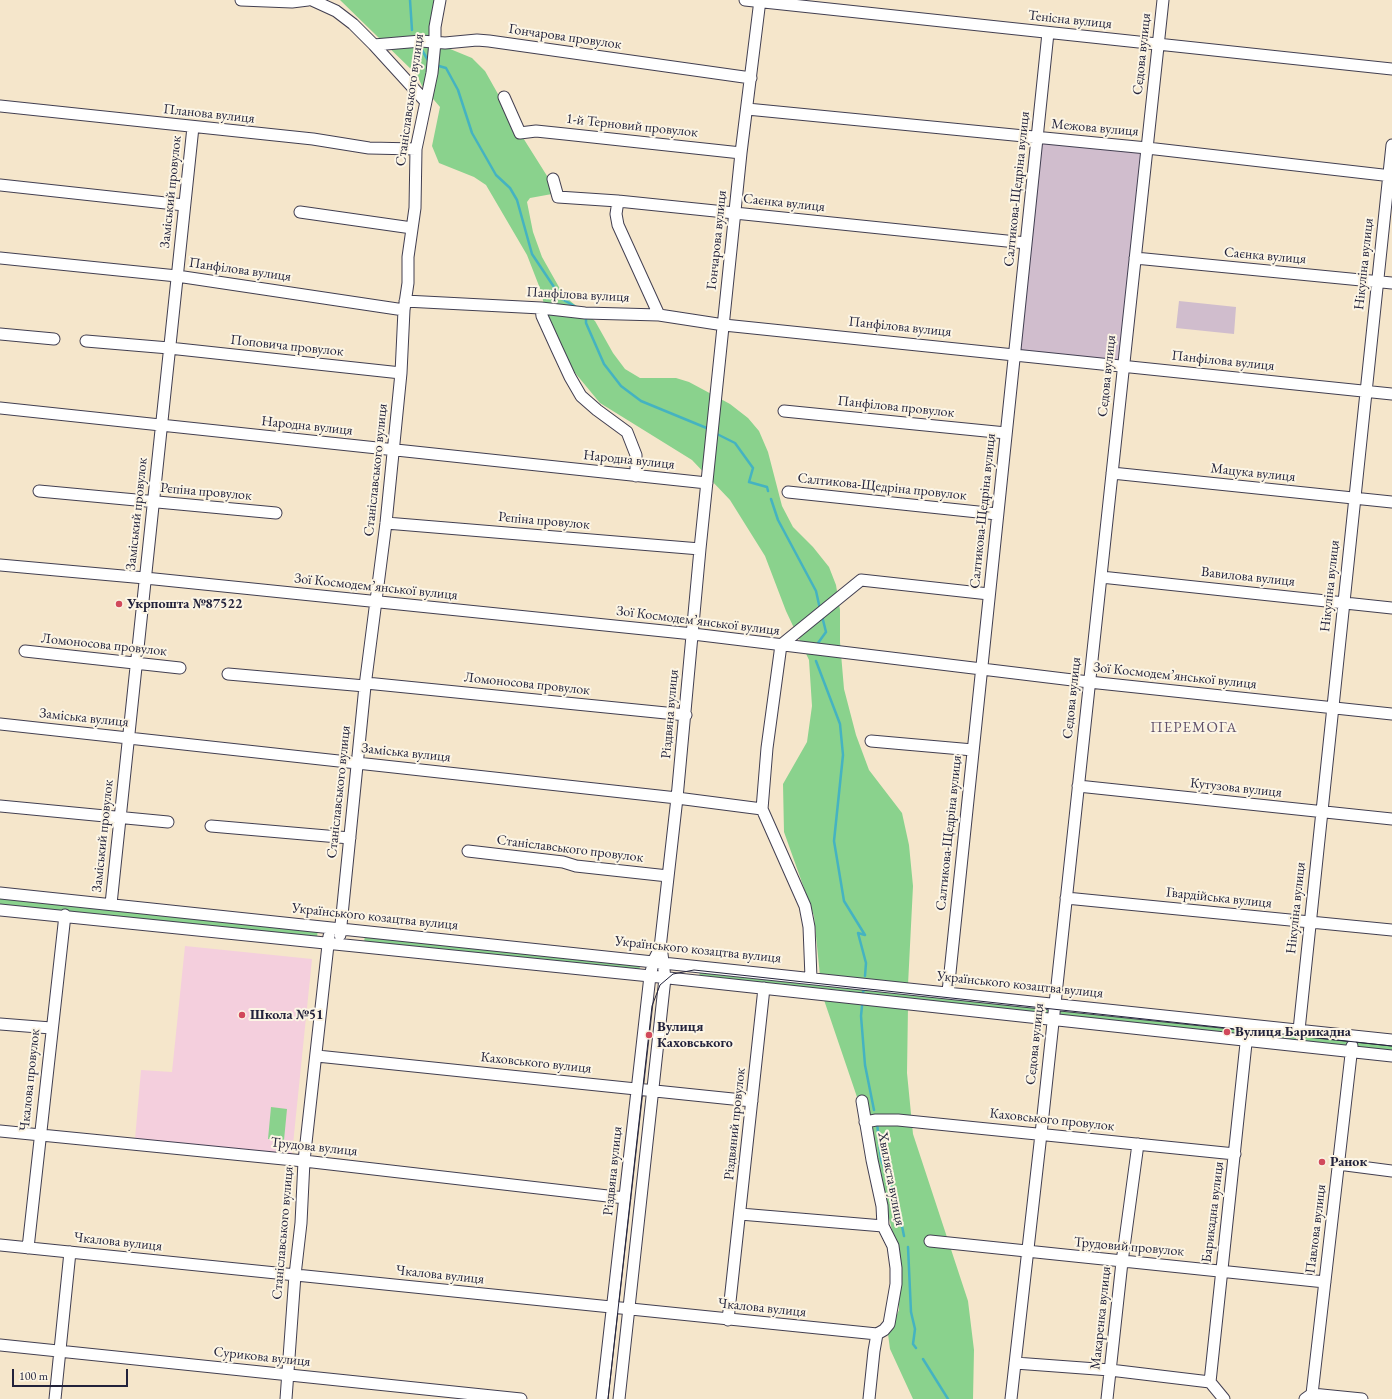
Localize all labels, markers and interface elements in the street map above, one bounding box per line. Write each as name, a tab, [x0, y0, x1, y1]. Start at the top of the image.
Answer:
street label: Тенісна вулиця	[1027, 7, 1113, 33]
street label: Сєдова вулиця	[1129, 12, 1155, 96]
street label: Гончарова провулок	[508, 21, 622, 53]
street label: Станіславського вулиця	[392, 33, 428, 167]
street label: Планова вулиця	[163, 101, 255, 127]
street label: 1-й Терновий провулок	[565, 111, 699, 141]
street label: Салтикова-Щедріна вулиця	[1001, 111, 1033, 267]
street label: Межова вулиця	[1051, 116, 1139, 140]
street label: Заміський провулок	[157, 135, 185, 249]
street label: Гончарова вулиця	[703, 190, 731, 290]
street label: Саєнка вулиця	[742, 190, 826, 216]
street label: Нікуліна вулиця	[1351, 217, 1377, 311]
street label: Саєнка вулиця	[1223, 244, 1307, 268]
street label: Панфілова вулиця	[188, 255, 292, 285]
street label: Панфілова вулиця	[526, 284, 630, 306]
street label: Панфілова вулиця	[848, 313, 952, 341]
street label: Поповича провулок	[230, 332, 344, 360]
street label: Сєдова вулиця	[1094, 334, 1120, 418]
street label: Панфілова вулиця	[1171, 347, 1275, 375]
street label: Панфілова провулок	[837, 393, 955, 421]
street label: Станіславського вулиця	[361, 403, 391, 537]
street label: Народна вулиця	[260, 413, 354, 439]
street label: Салтикова-Щедріна вулиця	[967, 433, 999, 589]
street label: Народна вулиця	[582, 447, 676, 473]
street label: Заміський провулок	[123, 457, 151, 571]
street label: Мацука вулиця	[1210, 460, 1296, 486]
street label: Салтикова-Щедріна провулок	[797, 470, 967, 504]
street label: Рєпіна провулок	[160, 480, 252, 504]
street label: Рєпіна провулок	[498, 509, 590, 533]
street label: Нікуліна вулиця	[1317, 539, 1343, 633]
street label: Вавилова вулиця	[1200, 564, 1296, 590]
street label: Зої Космодем’янської вулиця	[293, 570, 459, 604]
place label: Укрпошта №87522	[127, 596, 242, 612]
marker: Укрпошта №87522	[114, 599, 124, 609]
street label: Зої Космодем’янської вулиця	[615, 603, 781, 639]
street label: Ломоносова провулок	[40, 630, 168, 660]
street label: Сєдова вулиця	[1059, 656, 1085, 740]
street label: Зої Космодем’янської вулиця	[1092, 659, 1258, 693]
street label: Ломоносова провулок	[463, 669, 591, 699]
street label: Різдвяна вулиця	[658, 669, 682, 759]
street label: Заміська вулиця	[38, 705, 130, 731]
district label: ПЕРЕМОГА	[1150, 719, 1238, 737]
street label: Станіславського вулиця	[324, 725, 354, 859]
street label: Заміська вулиця	[360, 740, 452, 766]
street label: Салтикова-Щедріна вулиця	[933, 755, 965, 911]
street label: Кутузова вулиця	[1189, 775, 1283, 801]
street label: Заміський провулок	[89, 779, 117, 893]
street label: Станіславського провулок	[496, 832, 644, 866]
street label: Нікуліна вулиця	[1283, 861, 1309, 955]
street label: Гвардійська вулиця	[1165, 884, 1273, 912]
street label: Українського козацтва вулиця	[291, 900, 459, 934]
street label: Українського козацтва вулиця	[614, 933, 782, 967]
street label: Українського козацтва вулиця	[936, 968, 1104, 1002]
street label: Сєдова вулиця	[1022, 1002, 1048, 1086]
place label: Школа №51	[250, 1007, 323, 1023]
marker: Школа №51	[237, 1010, 247, 1020]
place label: Вулиця Каховського	[657, 1019, 733, 1052]
place label: Вулиця Барикадна	[1235, 1024, 1351, 1040]
marker: Вулиця Барикадна	[1222, 1027, 1232, 1037]
street label: Чкалова провулок	[16, 1028, 44, 1132]
marker: Вулиця Каховського	[644, 1030, 654, 1040]
street label: Каховського вулиця	[480, 1049, 592, 1077]
street label: Різдвяний провулок	[721, 1067, 749, 1181]
street label: Каховського провулок	[989, 1105, 1115, 1135]
street label: Різдвяна вулиця	[600, 1126, 626, 1216]
street label: Хвиляста вулиця	[874, 1131, 908, 1227]
street label: Трудова вулиця	[270, 1134, 358, 1160]
place label: Ранок	[1330, 1154, 1367, 1170]
marker: Ранок	[1317, 1157, 1327, 1167]
street label: Барикадна вулиця	[1198, 1161, 1228, 1263]
street label: Станіславського вулиця	[269, 1166, 297, 1300]
street label: Павлова вулиця	[1302, 1183, 1330, 1275]
street label: Чкалова вулиця	[73, 1229, 163, 1255]
street label: Трудовий провулок	[1073, 1234, 1185, 1260]
street label: Чкалова вулиця	[395, 1262, 485, 1288]
street label: Макаренка вулиця	[1087, 1265, 1115, 1371]
street label: Чкалова вулиця	[717, 1295, 807, 1321]
street label: Сурикова вулиця	[213, 1344, 311, 1370]
scale bar	[14, 1361, 130, 1387]
text: 100 m	[19, 1368, 48, 1384]

